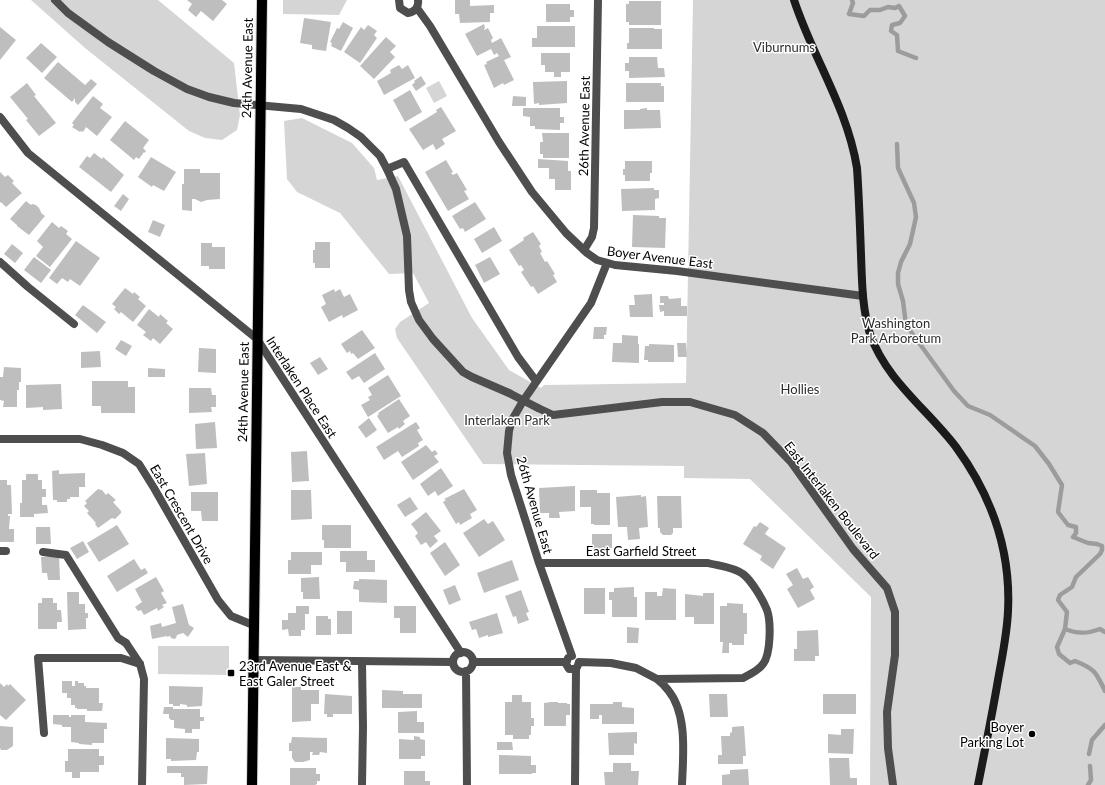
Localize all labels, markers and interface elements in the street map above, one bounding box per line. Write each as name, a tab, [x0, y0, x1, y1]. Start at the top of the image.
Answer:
street label: 24th Avenue East	[238, 17, 256, 118]
park label: Viburnums	[753, 39, 815, 55]
street label: 26th Avenue East	[575, 75, 593, 176]
street label: Boyer Avenue East	[606, 243, 714, 271]
park label: Washington Park Arboretum	[851, 315, 941, 346]
street label: Interlaken Place East	[263, 333, 341, 441]
street label: 24th Avenue East	[234, 341, 252, 442]
park label: Hollies	[781, 381, 820, 397]
park label: Interlaken Park	[464, 412, 550, 428]
street label: East Interlaken Boulevard	[781, 438, 883, 562]
street label: 26th Avenue East	[513, 455, 557, 556]
street label: East Crescent Drive	[147, 461, 217, 567]
street label: East Garfield Street	[586, 543, 697, 559]
place label: 23rd Avenue East & East Galer Street	[239, 658, 353, 689]
marker: 23rd Avenue East & East Galer Street	[226, 668, 236, 678]
place label: Boyer Parking Lot	[960, 719, 1024, 750]
marker: Boyer Parking Lot	[1027, 729, 1037, 739]

